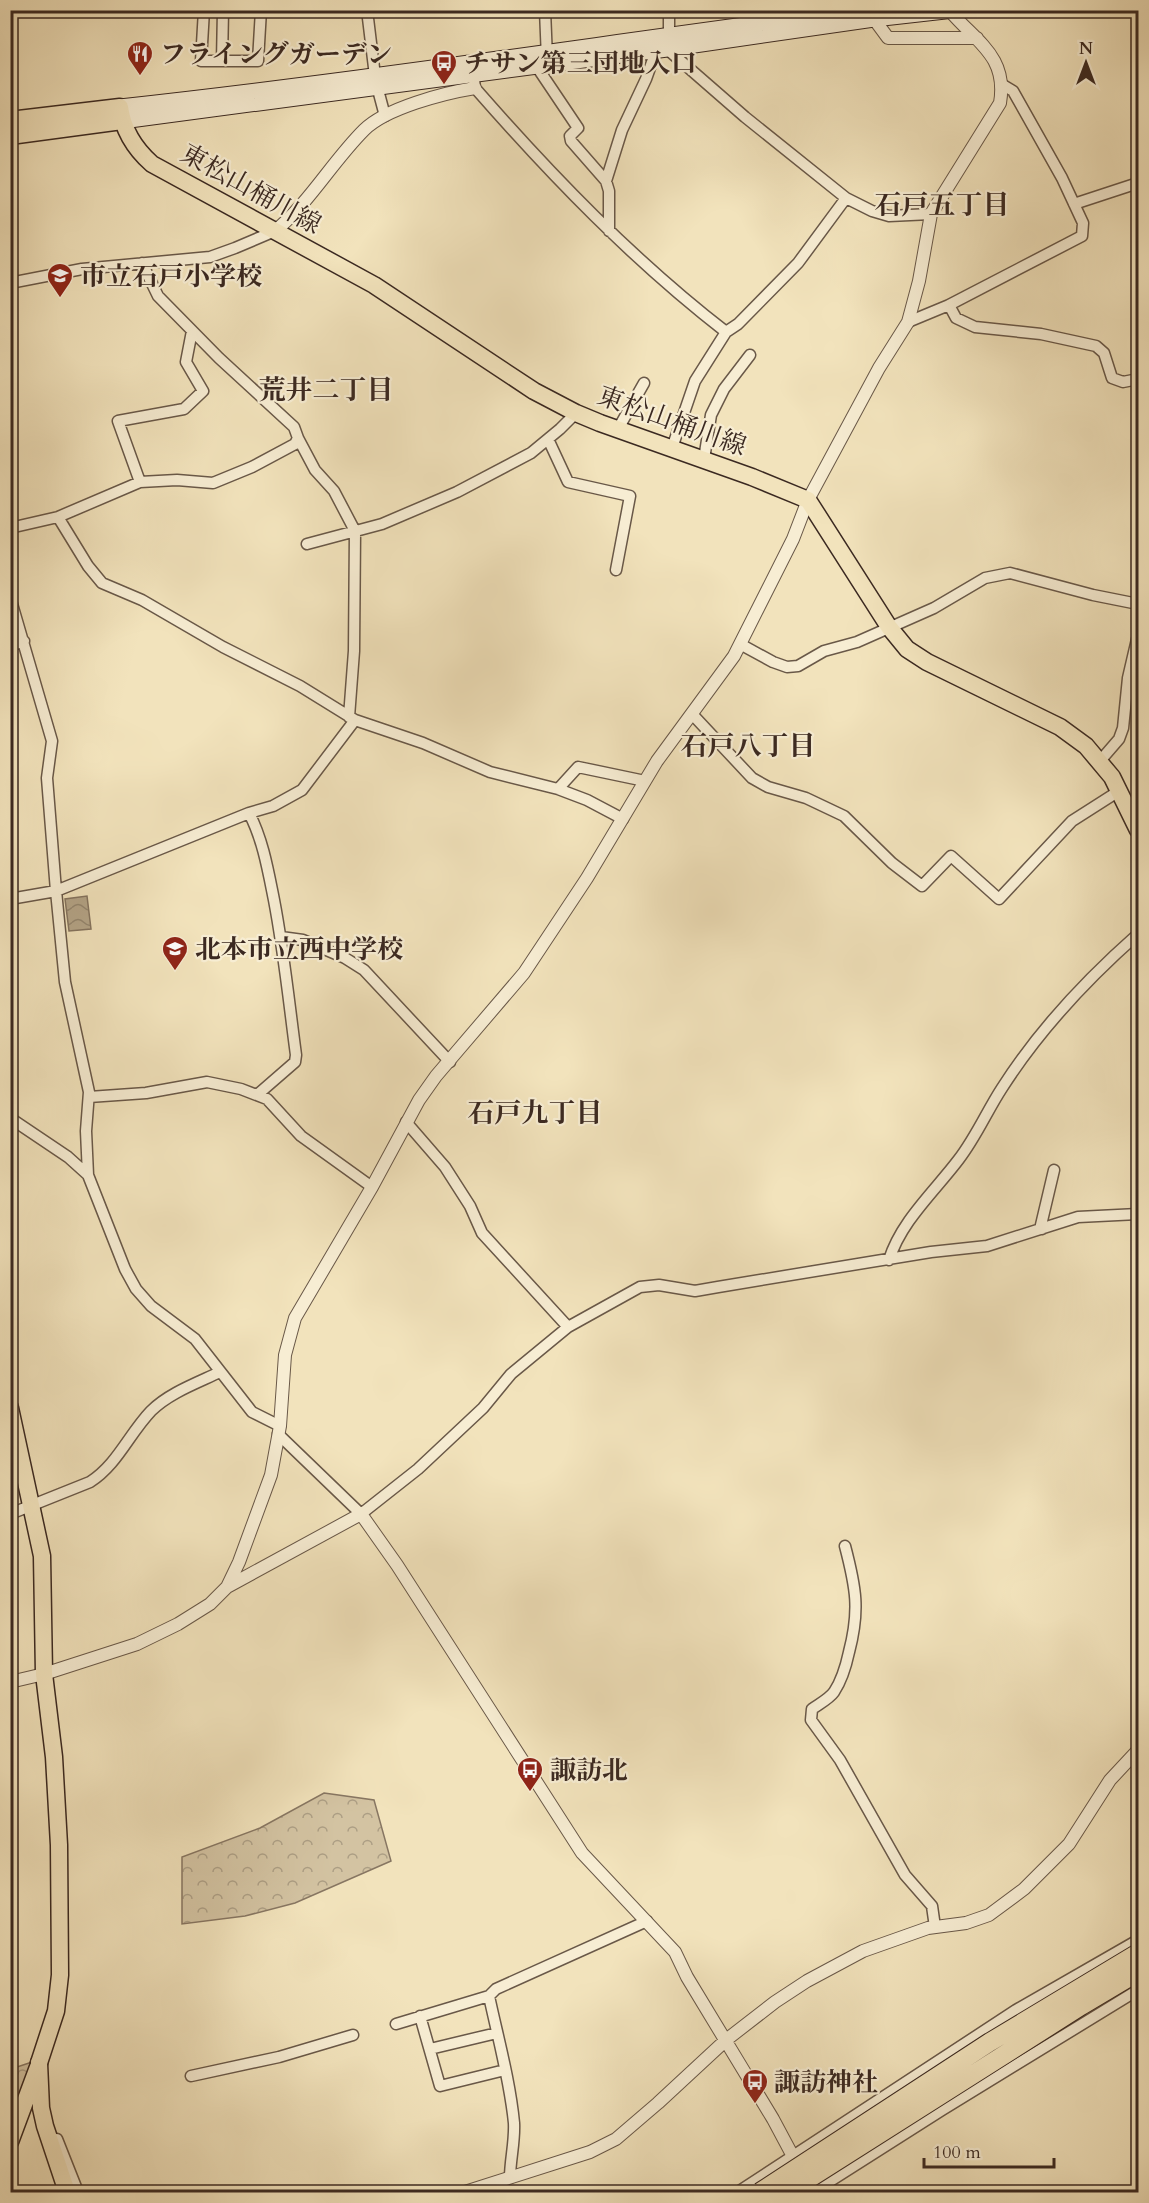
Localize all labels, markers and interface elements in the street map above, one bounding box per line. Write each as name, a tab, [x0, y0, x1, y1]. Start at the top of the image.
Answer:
north arrow	[1056, 33, 1116, 93]
place label: フライングガーデン	[160, 37, 392, 72]
text: N	[1079, 38, 1093, 60]
restaurant icon: フライングガーデン	[125, 39, 155, 77]
place label: チサン第三団地入口	[464, 46, 697, 81]
bus stop icon: チサン第三団地入口	[429, 48, 459, 86]
street label: 東松山桶川線	[174, 136, 328, 242]
district label: 石戸五丁目	[875, 187, 1010, 224]
place label: 市立石戸小学校	[80, 259, 262, 294]
school or university icon: 市立石戸小学校	[45, 261, 75, 299]
district label: 荒井二丁目	[259, 372, 394, 409]
street label: 東松山桶川線	[593, 378, 751, 464]
district label: 石戸八丁目	[681, 728, 816, 765]
place label: 北本市立西中学校	[195, 932, 403, 967]
school or university icon: 北本市立西中学校	[160, 934, 190, 972]
district label: 石戸九丁目	[468, 1095, 603, 1132]
place label: 諏訪北	[550, 1753, 628, 1788]
bus stop icon: 諏訪北	[515, 1755, 545, 1793]
place label: 諏訪神社	[774, 2065, 878, 2100]
bus stop icon: 諏訪神社	[740, 2067, 770, 2105]
scale bar	[924, 2131, 1054, 2169]
text: 100 m	[933, 2140, 981, 2165]

